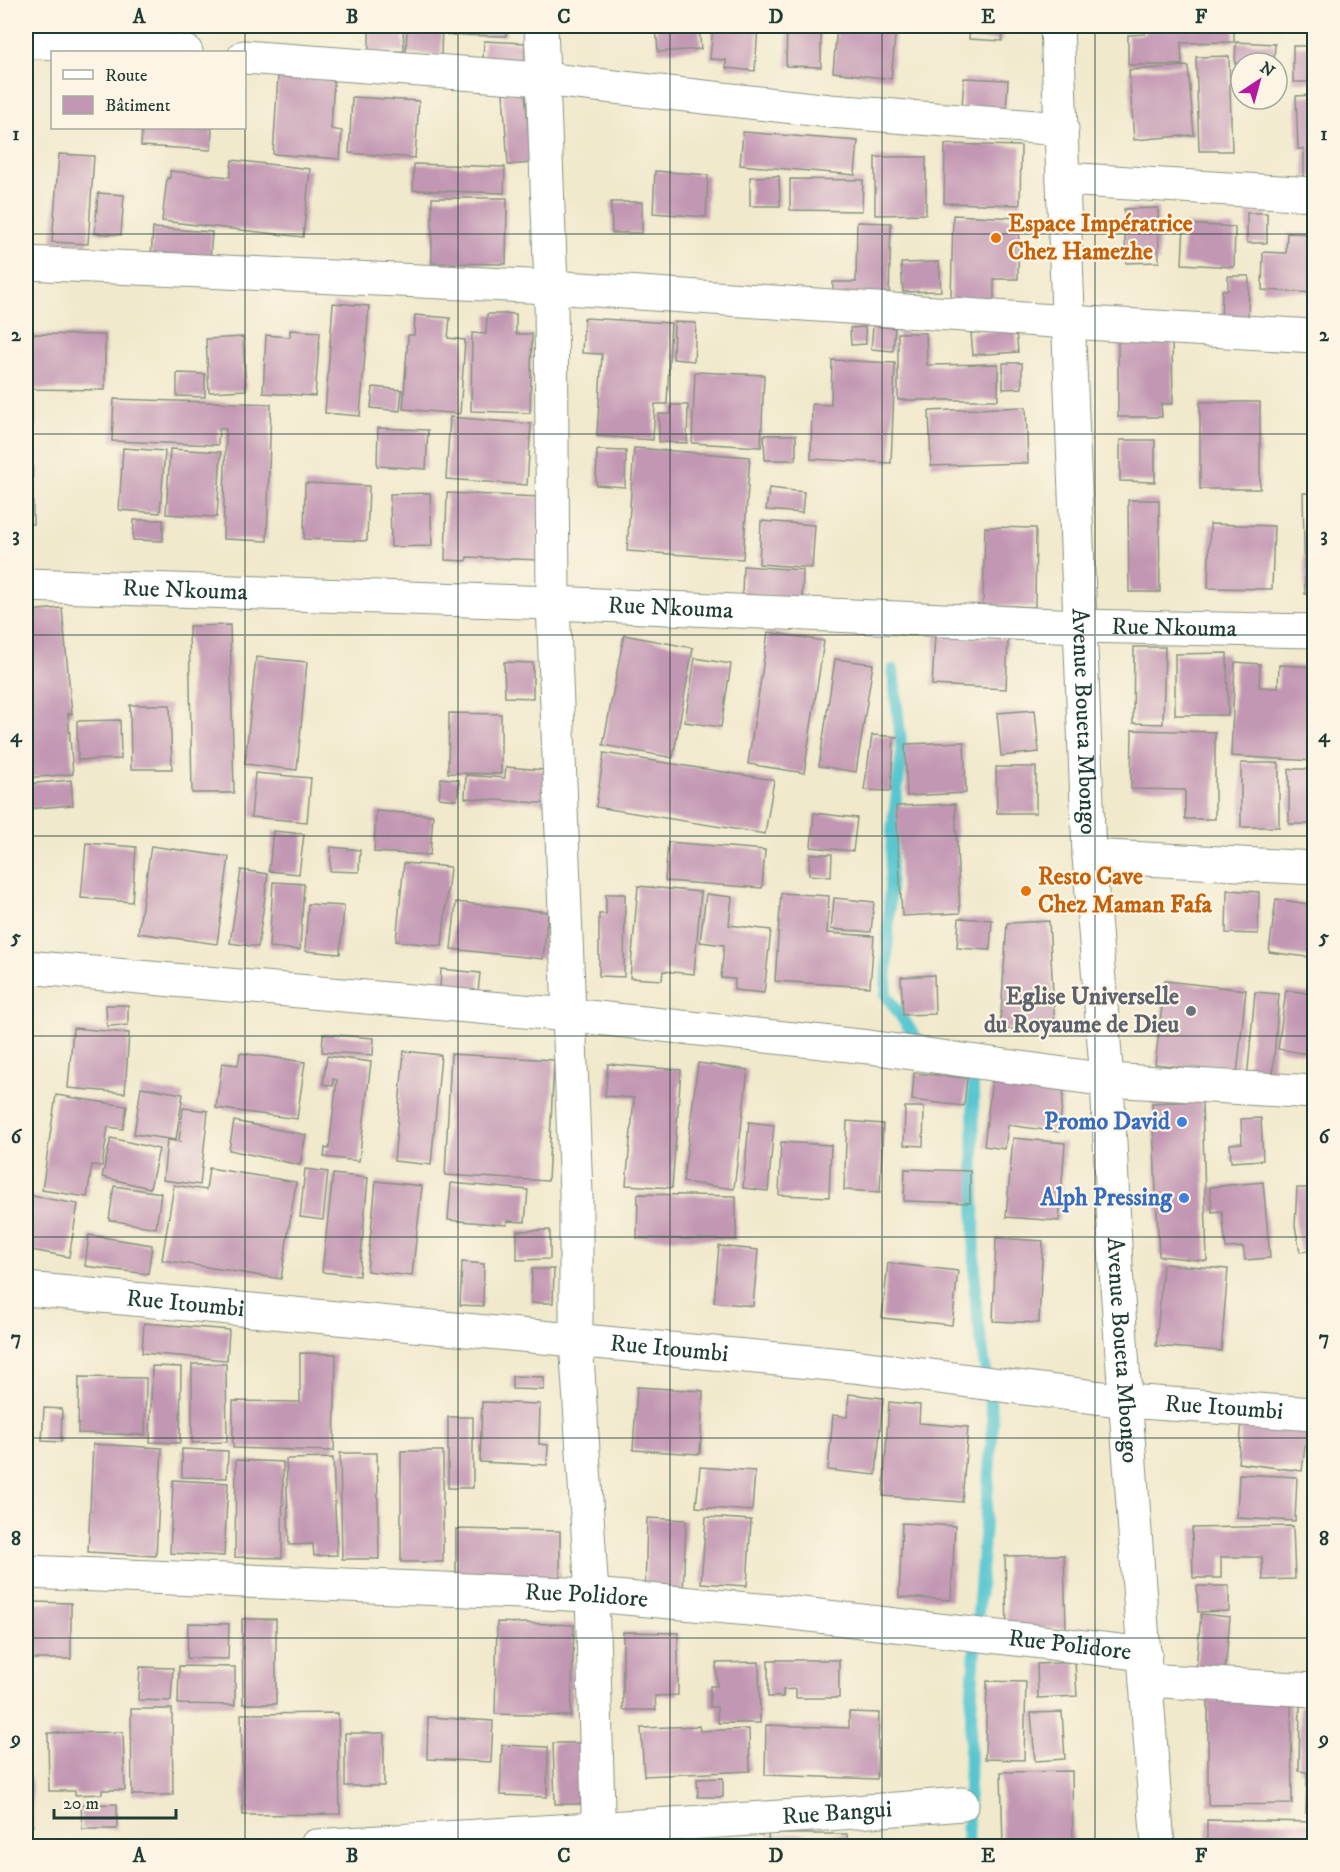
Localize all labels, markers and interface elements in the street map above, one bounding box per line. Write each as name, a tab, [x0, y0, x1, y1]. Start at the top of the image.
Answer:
text: A	[132, 5, 147, 30]
text: B	[346, 5, 358, 30]
text: C	[557, 5, 571, 30]
text: D	[769, 5, 784, 30]
text: E	[981, 5, 995, 30]
text: F	[1195, 5, 1208, 30]
legend	[51, 51, 246, 129]
north arrow	[1229, 51, 1289, 111]
text: N	[1256, 58, 1278, 82]
text: Route	[105, 65, 148, 87]
text: Bâtiment	[105, 95, 171, 117]
text: 1	[12, 122, 20, 147]
text: 1	[1320, 122, 1328, 147]
place label: Espace Impératrice Chez Hamezhe	[1008, 209, 1193, 267]
marker: Espace Impératrice Chez Hamezhe	[989, 231, 1003, 245]
text: 2	[11, 323, 22, 348]
text: 2	[1319, 323, 1330, 348]
text: 3	[12, 523, 20, 548]
text: 3	[1320, 523, 1328, 548]
street label: Rue Nkouma	[122, 573, 249, 608]
street label: Rue Nkouma	[607, 590, 735, 626]
street label: Avenue Boueta Mbongo	[1064, 608, 1103, 835]
street label: Rue Nkouma	[1111, 612, 1238, 644]
text: 4	[10, 724, 23, 749]
text: 4	[1318, 724, 1331, 749]
place label: Resto Cave Chez Maman Fafa	[1038, 862, 1213, 920]
marker: Resto Cave Chez Maman Fafa	[1019, 884, 1033, 898]
text: 5	[10, 925, 21, 950]
text: 5	[1318, 925, 1329, 950]
place label: Eglise Universelle du Royaume de Dieu	[984, 982, 1179, 1040]
marker: Eglise Universelle du Royaume de Dieu	[1184, 1004, 1198, 1018]
place label: Promo David	[1044, 1107, 1171, 1137]
marker: Promo David	[1175, 1115, 1189, 1129]
text: 6	[11, 1125, 23, 1150]
text: 6	[1319, 1125, 1331, 1150]
place label: Alph Pressing	[1040, 1183, 1173, 1213]
marker: Alph Pressing	[1177, 1191, 1191, 1205]
street label: Avenue Boueta Mbongo	[1100, 1236, 1145, 1464]
street label: Rue Itoumbi	[125, 1283, 246, 1324]
text: 7	[11, 1326, 21, 1351]
text: 7	[1319, 1326, 1329, 1351]
street label: Rue Itoumbi	[609, 1328, 730, 1369]
street label: Rue Itoumbi	[1164, 1389, 1284, 1427]
text: 8	[11, 1527, 21, 1552]
text: 8	[1319, 1527, 1329, 1552]
street label: Rue Polidore	[524, 1577, 650, 1615]
street label: Rue Polidore	[1007, 1623, 1133, 1667]
text: 9	[9, 1727, 21, 1752]
text: 9	[1317, 1727, 1329, 1752]
scale bar	[54, 1782, 176, 1820]
text: 20 m	[63, 1793, 99, 1815]
street label: Rue Bangui	[781, 1794, 893, 1832]
text: A	[132, 1844, 147, 1869]
text: B	[346, 1844, 358, 1869]
text: C	[557, 1844, 571, 1869]
text: D	[769, 1844, 784, 1869]
text: E	[981, 1844, 995, 1869]
text: F	[1195, 1844, 1208, 1869]

